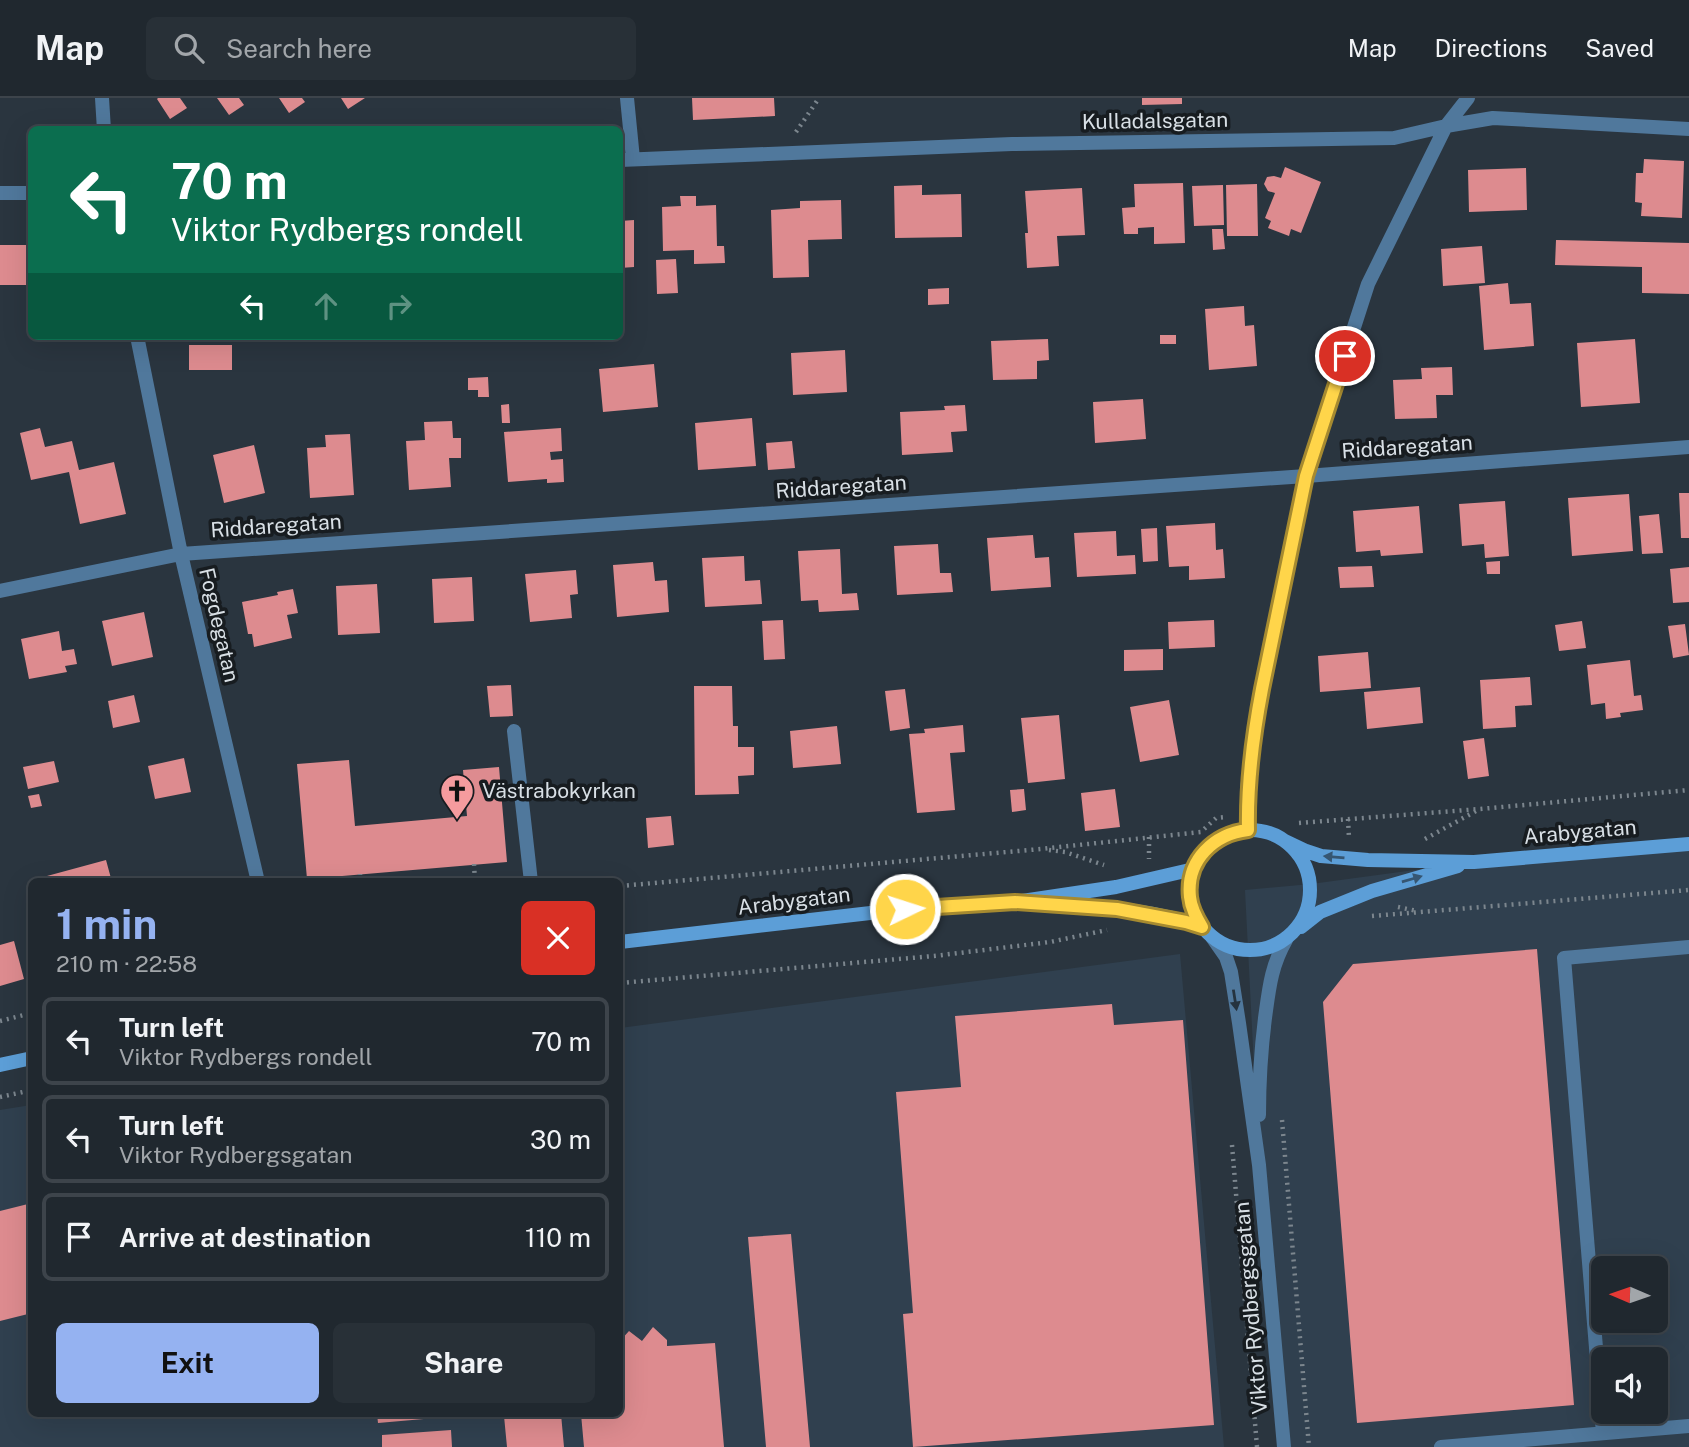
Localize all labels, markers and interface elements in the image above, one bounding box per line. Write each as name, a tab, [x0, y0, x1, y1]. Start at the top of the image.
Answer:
search box	[146, 17, 636, 80]
text: Map	[35, 29, 104, 67]
icon: search	[170, 29, 208, 67]
text: Search here	[226, 33, 372, 64]
text: Map	[1348, 34, 1397, 62]
text: Directions	[1435, 34, 1547, 62]
text: Saved	[1585, 34, 1654, 62]
street label: Kulladalsgatan	[1082, 107, 1228, 134]
text: 70 m	[171, 152, 288, 210]
icon: left	[56, 154, 147, 245]
text: Viktor Rydbergs rondell	[171, 211, 524, 248]
icon: left	[234, 287, 272, 325]
icon: ahead	[307, 287, 345, 325]
icon: right	[380, 287, 418, 325]
pin	[1315, 326, 1375, 386]
icon: arrive	[1326, 337, 1364, 375]
street label: Riddaregatan	[1340, 429, 1473, 464]
street label: Riddaregatan	[774, 469, 907, 504]
street label: Riddaregatan	[209, 508, 342, 543]
street label: Fogdegatan	[194, 565, 245, 685]
church icon: Västrabokyrkan	[438, 772, 476, 821]
place label: Västrabokyrkan	[482, 778, 636, 803]
street label: Arabygatan	[1522, 814, 1638, 849]
one-way arrow	[1323, 851, 1345, 862]
position arrow	[868, 872, 942, 946]
one-way arrow	[1402, 873, 1423, 883]
street label: Arabygatan	[736, 881, 852, 920]
text: 1 min	[56, 899, 157, 948]
button: close	[521, 901, 595, 975]
text: 210 m · 22:58	[56, 950, 197, 977]
one-way arrow	[1230, 989, 1241, 1011]
text: Turn left	[119, 1012, 224, 1043]
icon: left	[60, 1022, 98, 1060]
text: 70 m	[531, 1026, 591, 1057]
text: Viktor Rydbergs rondell	[119, 1043, 372, 1070]
text: Turn left	[119, 1110, 224, 1141]
icon: left	[60, 1120, 98, 1158]
text: 30 m	[530, 1124, 591, 1155]
text: Viktor Rydbergsgatan	[119, 1141, 353, 1168]
street label: Viktor Rydbergsgatan	[1229, 1201, 1272, 1415]
icon: arrive	[60, 1218, 98, 1256]
text: Arrive at destination	[119, 1222, 371, 1253]
text: 110 m	[525, 1222, 591, 1253]
north arrow	[1591, 1256, 1668, 1334]
map controls	[1591, 1256, 1668, 1424]
button: Exit	[56, 1323, 319, 1403]
button: Share	[333, 1323, 595, 1403]
button: sound	[1591, 1347, 1668, 1424]

